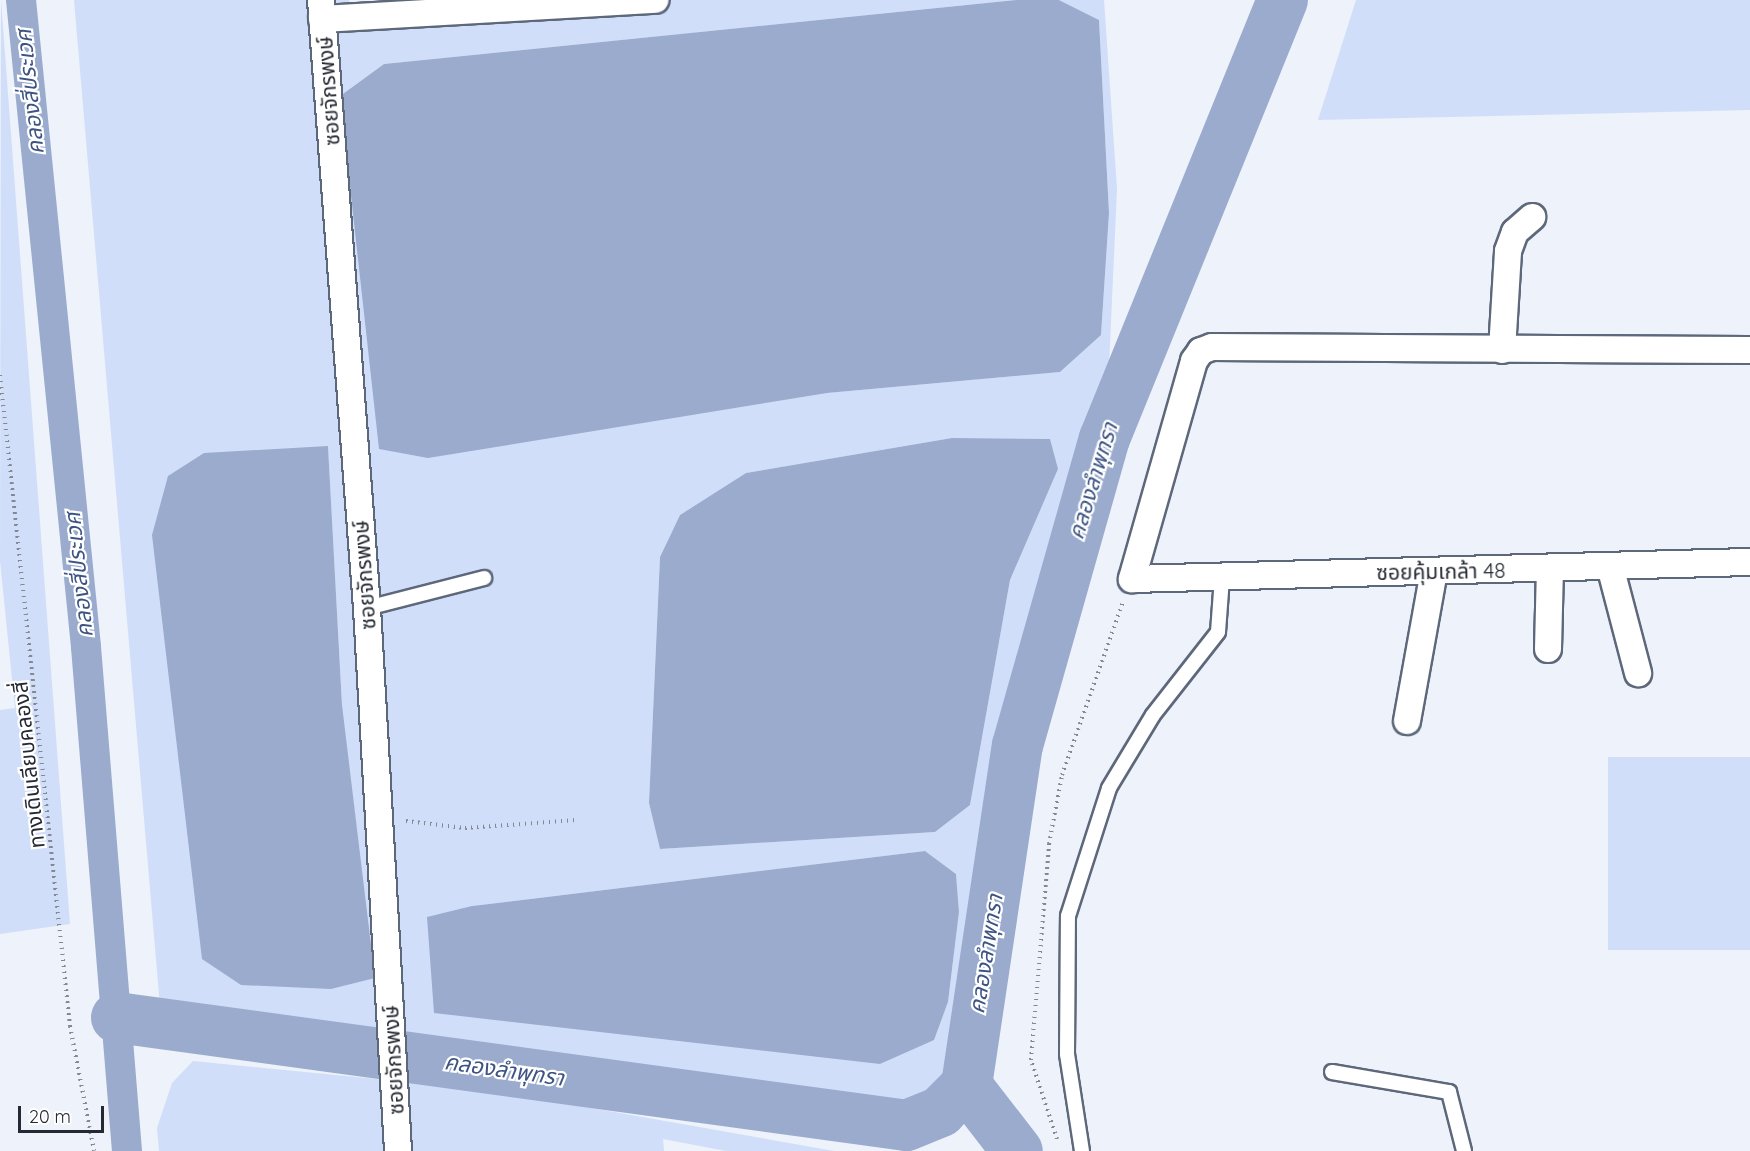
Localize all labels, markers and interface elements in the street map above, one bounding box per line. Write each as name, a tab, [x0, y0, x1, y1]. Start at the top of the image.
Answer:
water label: คลองสี่ประเวศ	[10, 28, 50, 156]
street label: ซอยจักรพงษ์	[312, 35, 344, 147]
water label: คลองลำพุทรา	[1063, 420, 1123, 542]
water label: คลองสี่ประเวศ	[59, 511, 99, 639]
street label: ซอยจักรพงษ์	[348, 519, 380, 631]
street label: ซอยคุ้มเกล้า 48	[1376, 557, 1506, 585]
street label: ทางเดินเลียบคลองสี่	[7, 680, 49, 850]
water label: คลองลำพุทรา	[964, 892, 1008, 1016]
street label: ซอยจักรพงษ์	[378, 1005, 408, 1115]
water label: คลองลำพุทรา	[443, 1049, 565, 1091]
scale bar	[21, 1094, 106, 1132]
text: 20 m	[29, 1105, 71, 1128]

